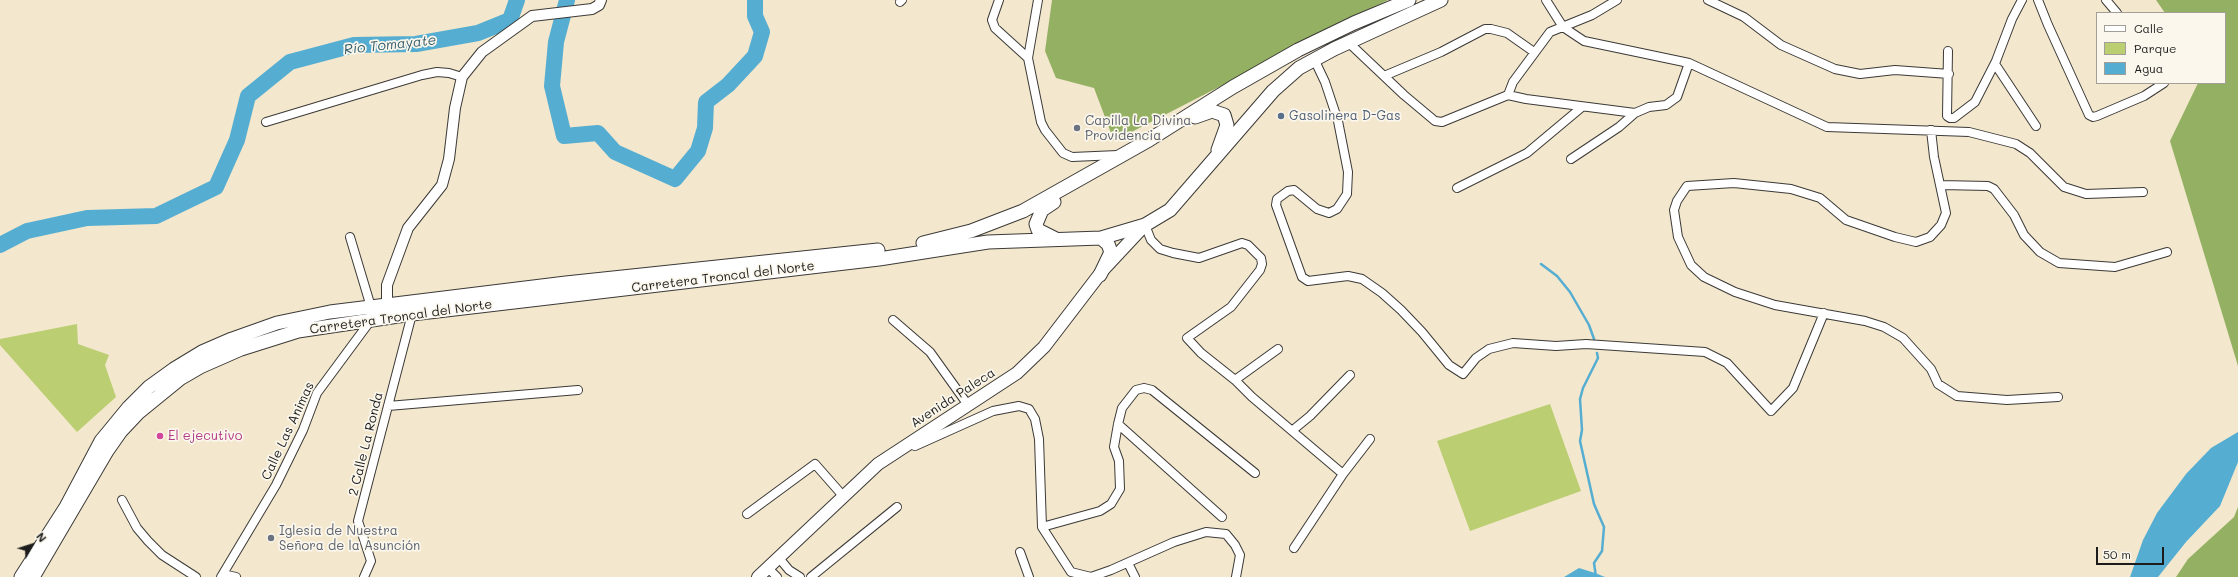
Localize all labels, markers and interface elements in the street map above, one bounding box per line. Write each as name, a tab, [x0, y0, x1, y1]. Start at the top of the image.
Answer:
legend	[2096, 12, 2226, 84]
text: Calle	[2134, 20, 2164, 36]
water label: Río Tomayate	[343, 32, 437, 58]
text: Parque	[2134, 40, 2177, 56]
text: Agua	[2134, 60, 2163, 76]
place label: Gasolinera D-Gas	[1289, 108, 1401, 124]
marker: Gasolinera D-Gas	[1276, 111, 1286, 121]
place label: Capilla La Divina Providencia	[1085, 113, 1191, 144]
marker: Capilla La Divina Providencia	[1072, 123, 1082, 133]
street label: Carretera Troncal del Norte	[631, 258, 815, 296]
street label: Carretera Troncal del Norte	[309, 296, 493, 338]
street label: Avenida Paleca	[908, 365, 998, 431]
street label: Calle Las Animas	[258, 379, 318, 483]
street label: 2 Calle La Ronda	[346, 391, 386, 497]
place label: El ejecutivo	[168, 428, 242, 444]
marker: El ejecutivo	[155, 431, 165, 441]
place label: Iglesia de Nuestra Señora de la Asunción	[279, 523, 420, 554]
north arrow	[12, 525, 52, 565]
text: N	[33, 529, 50, 545]
marker: Iglesia de Nuestra Señora de la Asunción	[266, 533, 276, 543]
scale bar	[2098, 539, 2166, 565]
text: 50 m	[2103, 546, 2131, 562]

